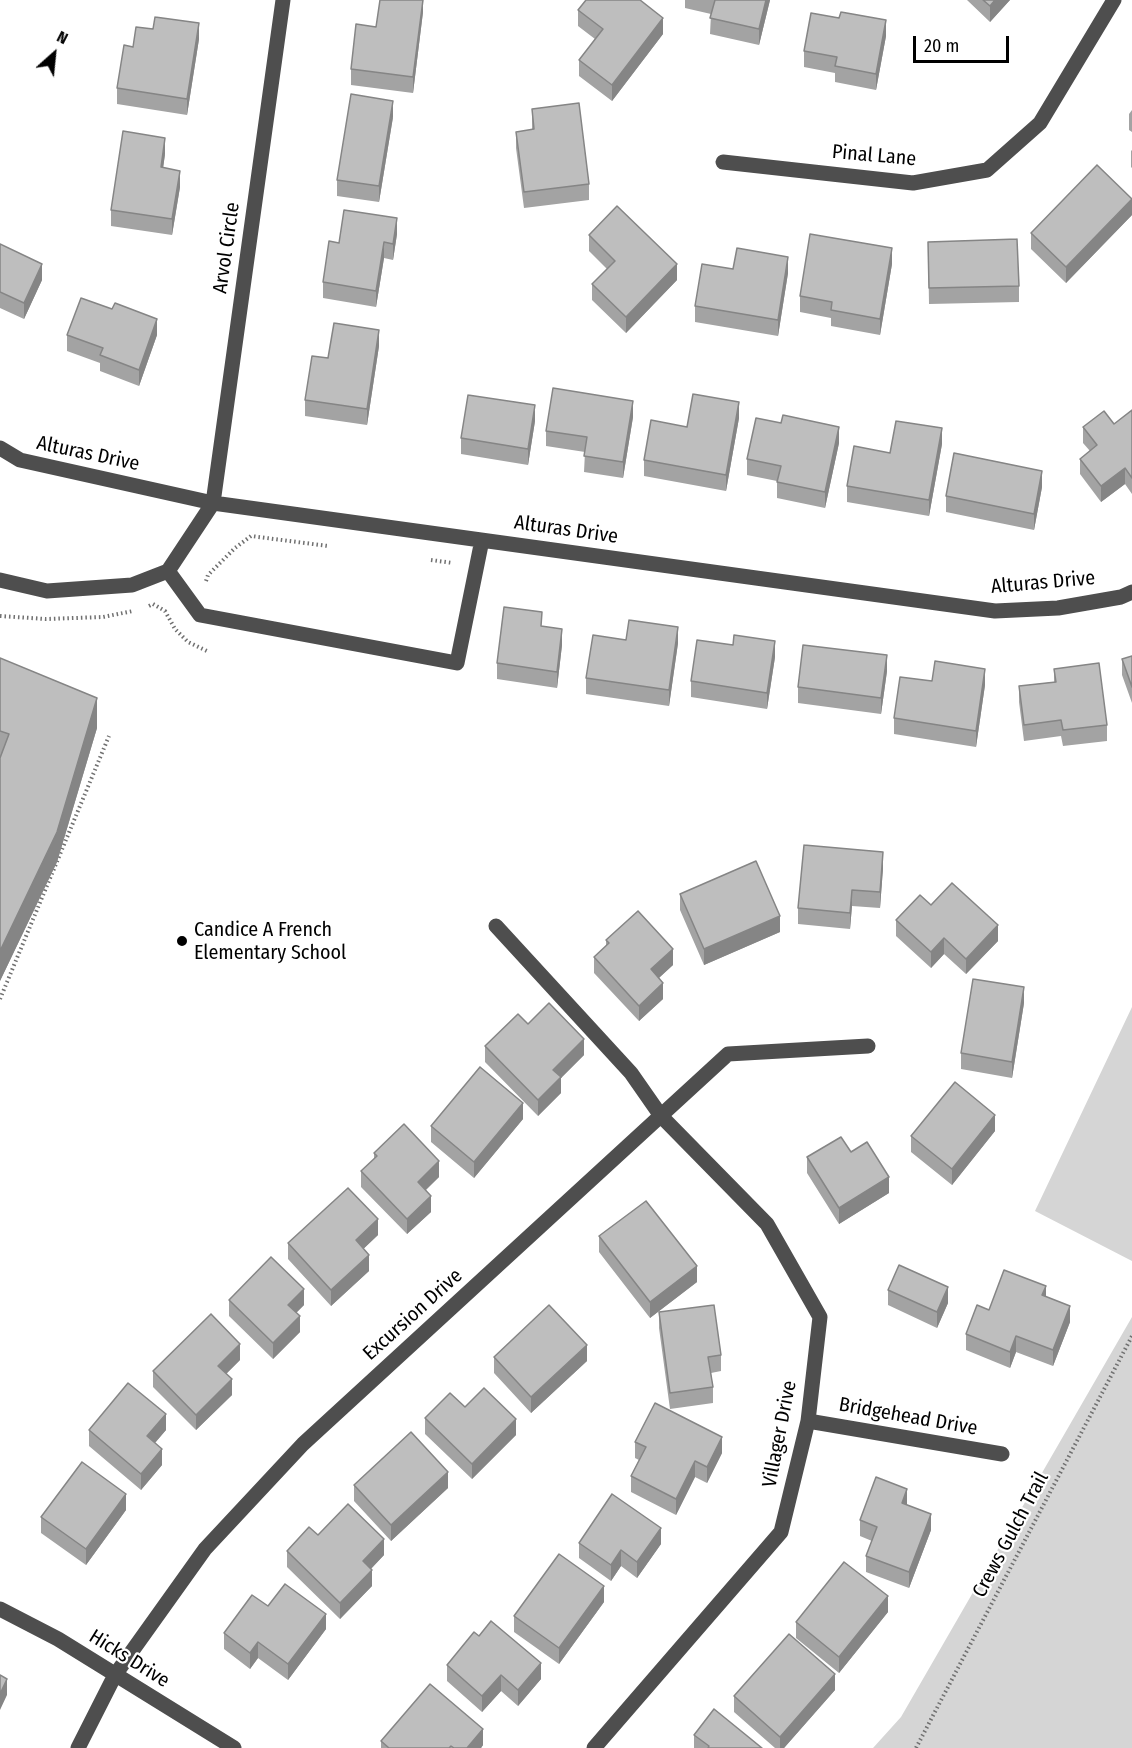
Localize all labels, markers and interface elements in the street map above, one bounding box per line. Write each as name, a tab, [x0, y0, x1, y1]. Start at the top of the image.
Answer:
north arrow	[24, 24, 84, 84]
scale bar	[916, 24, 1012, 62]
text: N	[54, 27, 71, 48]
text: 20 m	[924, 35, 959, 57]
street label: Pinal Lane	[831, 140, 917, 172]
street label: Arvol Circle	[209, 201, 245, 295]
street label: Alturas Drive	[34, 431, 142, 477]
street label: Alturas Drive	[513, 511, 619, 549]
street label: Alturas Drive	[990, 566, 1096, 600]
place label: Candice A French Elementary School	[194, 918, 346, 965]
marker: Candice A French Elementary School	[175, 934, 189, 948]
street label: Excursion Drive	[358, 1264, 468, 1366]
street label: Villager Drive	[758, 1379, 802, 1489]
street label: Bridgehead Drive	[837, 1393, 979, 1441]
street label: Crews Gulch Trail	[968, 1468, 1054, 1602]
street label: Hicks Drive	[84, 1625, 174, 1693]

